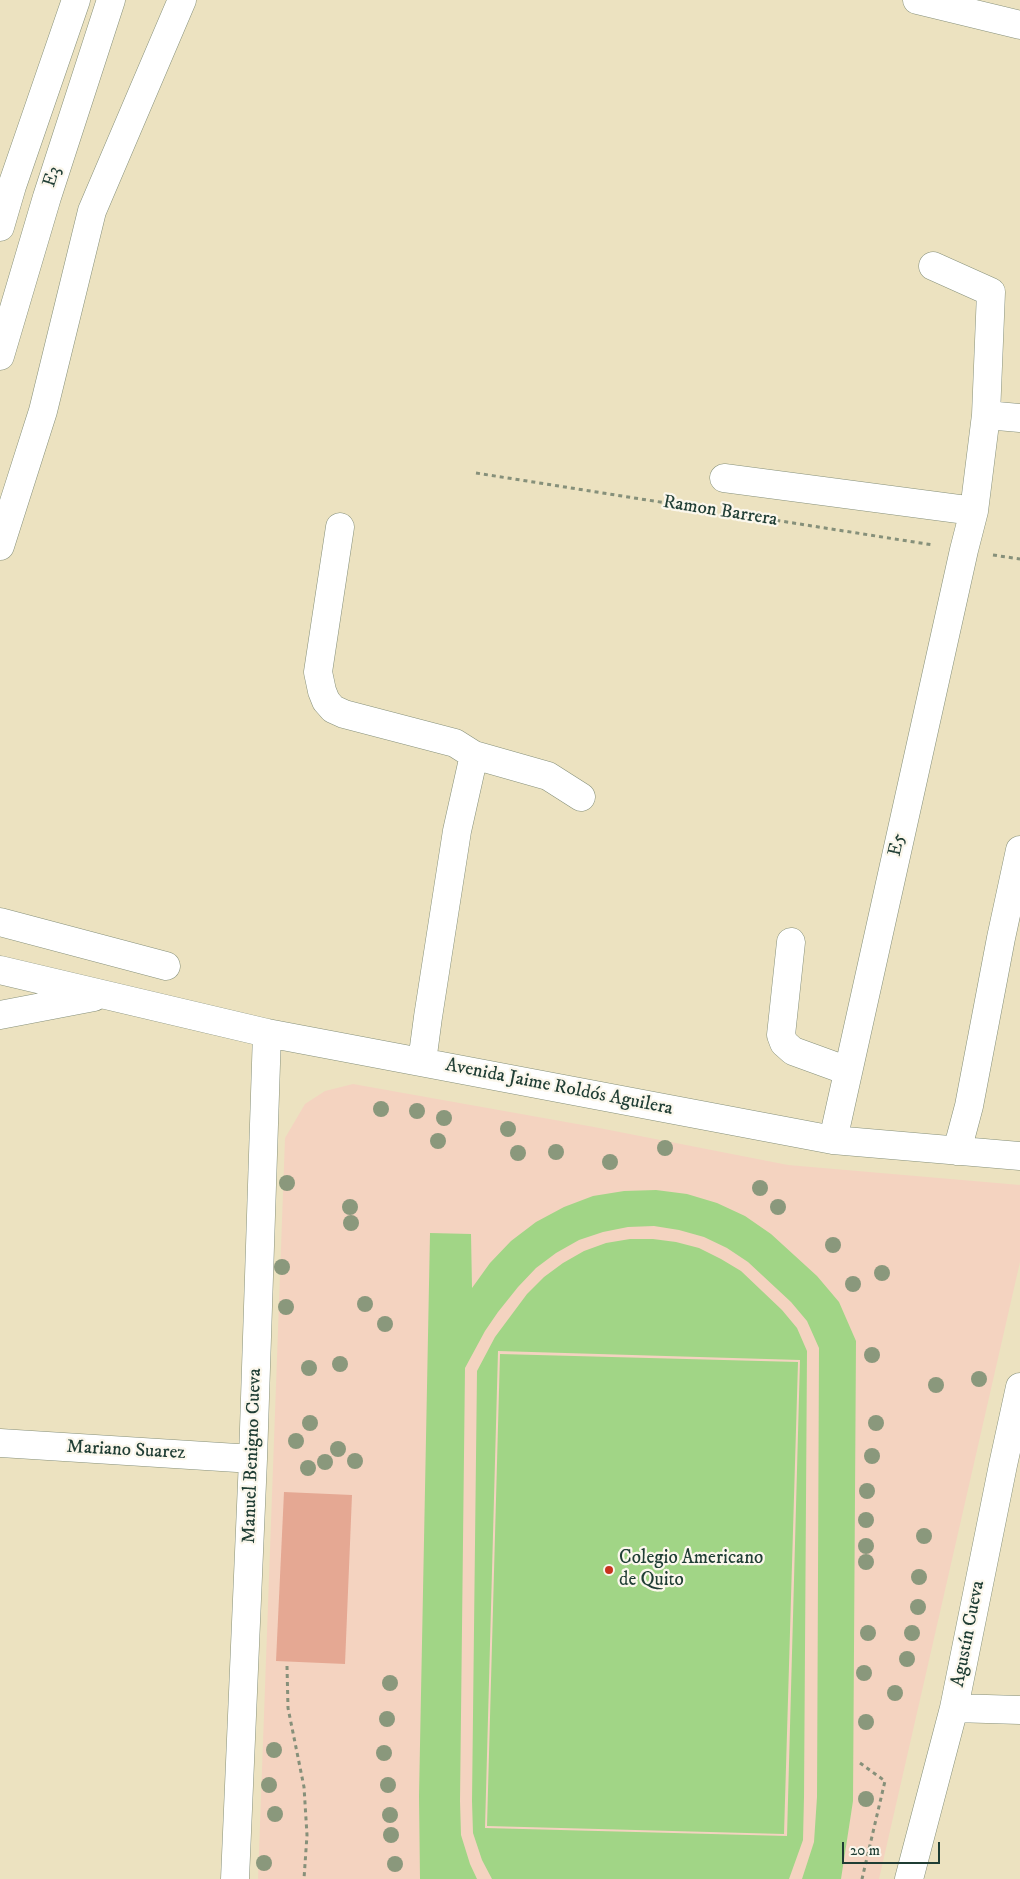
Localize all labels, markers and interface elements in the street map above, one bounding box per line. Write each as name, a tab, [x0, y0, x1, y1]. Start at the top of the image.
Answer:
street label: E3	[39, 164, 67, 190]
street label: Ramon Barrera	[661, 492, 779, 532]
street label: E5	[884, 831, 912, 859]
street label: Avenida Jaime Roldós Aguilera	[443, 1055, 675, 1121]
street label: Manuel Benigno Cueva	[239, 1368, 267, 1544]
street label: Mariano Suarez	[66, 1437, 186, 1465]
place label: Colegio Americano de Quito	[619, 1548, 763, 1592]
marker: Colegio Americano de Quito	[603, 1564, 615, 1576]
street label: Agustín Cueva	[948, 1579, 990, 1689]
scale bar	[845, 1832, 942, 1864]
text: 20 m	[850, 1841, 880, 1860]

